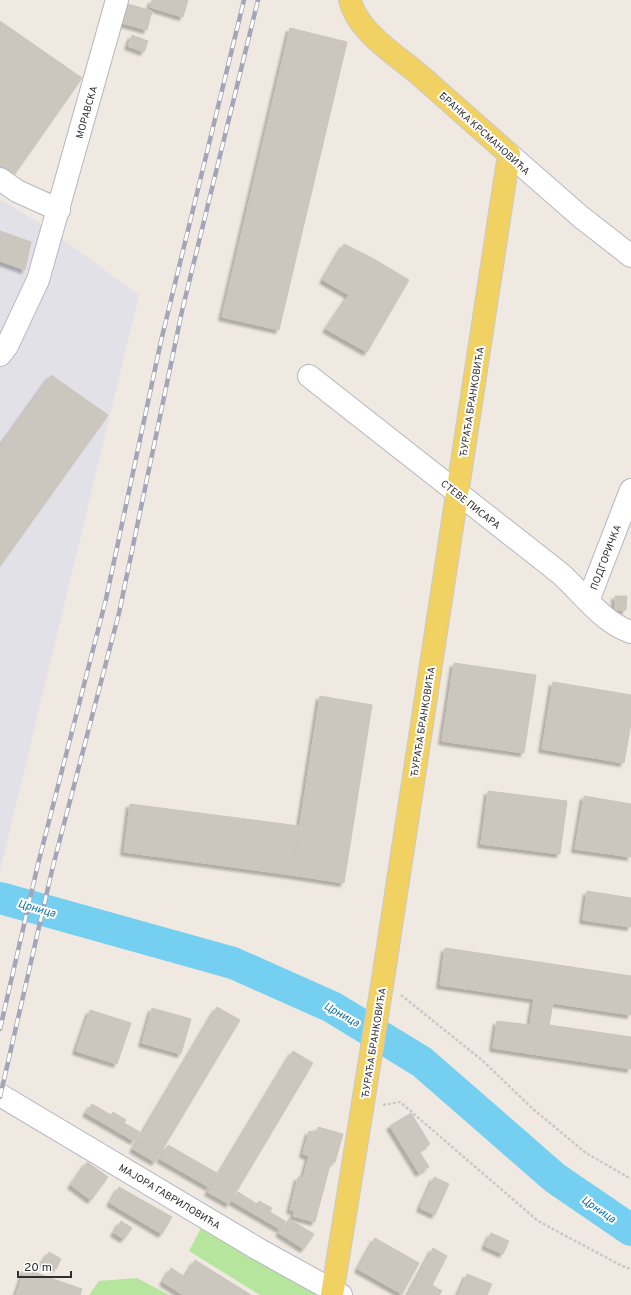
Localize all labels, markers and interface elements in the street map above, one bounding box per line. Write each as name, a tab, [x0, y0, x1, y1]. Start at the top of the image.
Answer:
street label: МОРАВСКА	[74, 84, 101, 140]
street label: БРАНКА КРСМАНОВИЋА	[436, 90, 532, 179]
street label: ЂУРАЂА БРАНКОВИЋА	[457, 346, 488, 458]
street label: СТЕВЕ ПИСАРА	[437, 478, 503, 533]
street label: ПОДГОРИЧКА	[588, 523, 625, 592]
street label: ЂУРАЂА БРАНКОВИЋА	[408, 666, 439, 778]
water label: Црница	[16, 897, 58, 921]
street label: ЂУРАЂА БРАНКОВИЋА	[359, 987, 390, 1099]
water label: Црница	[321, 999, 362, 1031]
street label: МАЈОРА ГАВРИЛОВИЋА	[116, 1162, 223, 1233]
water label: Црница	[578, 1193, 619, 1227]
scale bar	[18, 1253, 71, 1279]
text: 20 m	[24, 1260, 52, 1276]

